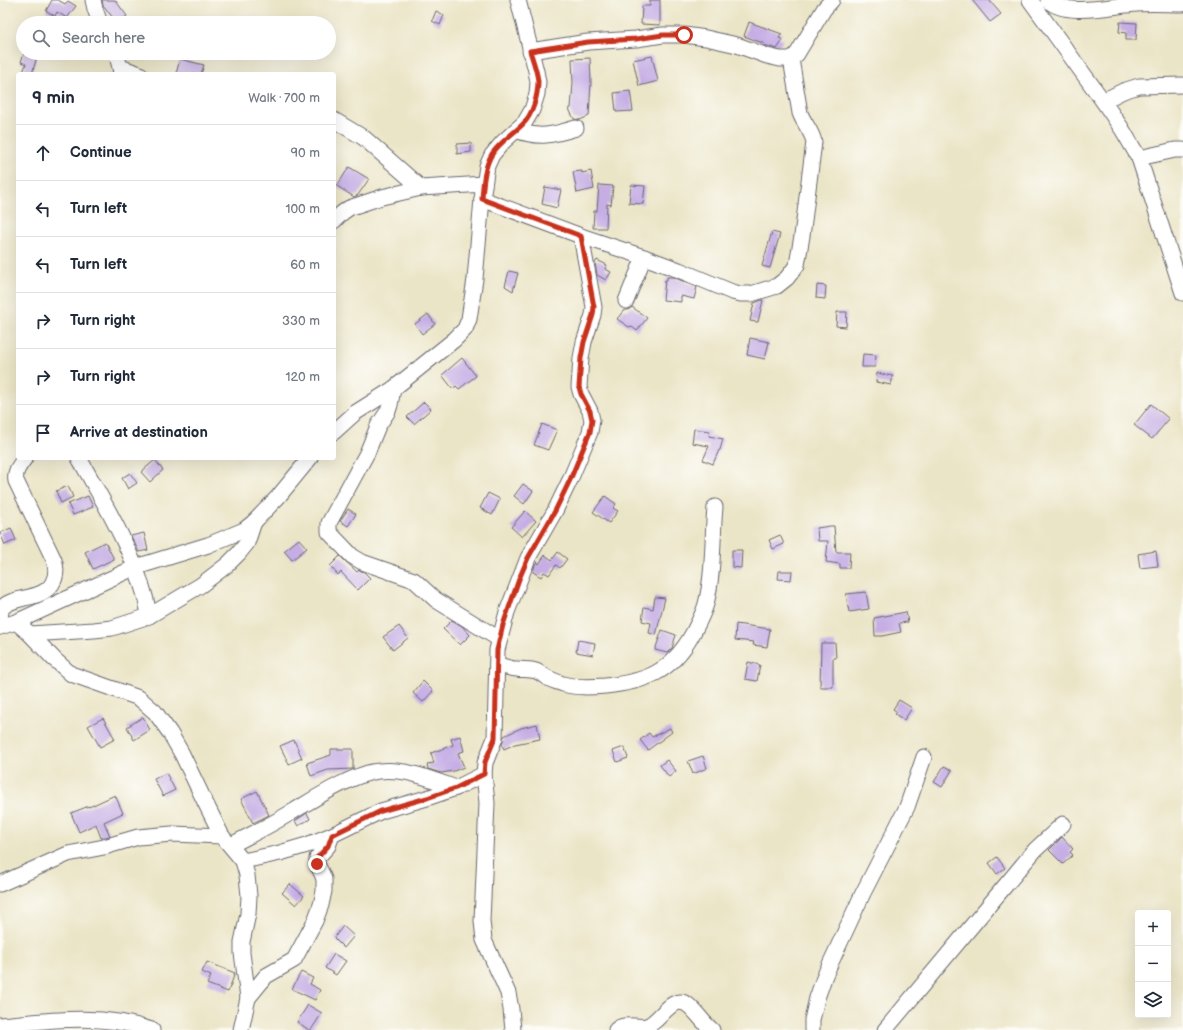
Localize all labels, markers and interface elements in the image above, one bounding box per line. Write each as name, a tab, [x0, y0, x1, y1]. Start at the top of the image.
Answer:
search box	[16, 16, 336, 60]
route start	[675, 26, 693, 44]
icon: search	[30, 27, 52, 49]
text: Search here	[62, 29, 145, 48]
text: 9 min	[32, 88, 75, 108]
text: Walk · 700 m	[248, 90, 320, 106]
icon: ahead	[32, 142, 54, 164]
text: Continue	[70, 143, 132, 162]
text: 90 m	[291, 145, 320, 161]
icon: left	[32, 198, 54, 220]
text: Turn left	[70, 199, 127, 218]
text: 100 m	[285, 201, 320, 217]
icon: left	[32, 254, 54, 276]
text: Turn left	[70, 255, 127, 274]
text: 60 m	[290, 257, 320, 273]
icon: right	[32, 310, 54, 332]
text: Turn right	[70, 311, 135, 330]
text: 330 m	[282, 313, 320, 329]
icon: right	[32, 366, 54, 388]
text: Turn right	[70, 367, 135, 386]
text: 120 m	[285, 369, 320, 385]
icon: arrive	[32, 422, 54, 444]
text: Arrive at destination	[70, 423, 208, 442]
route end	[308, 855, 326, 873]
map controls	[1135, 910, 1171, 1018]
button: +	[1135, 910, 1171, 946]
button: −	[1135, 946, 1171, 982]
button: layers	[1135, 982, 1171, 1018]

